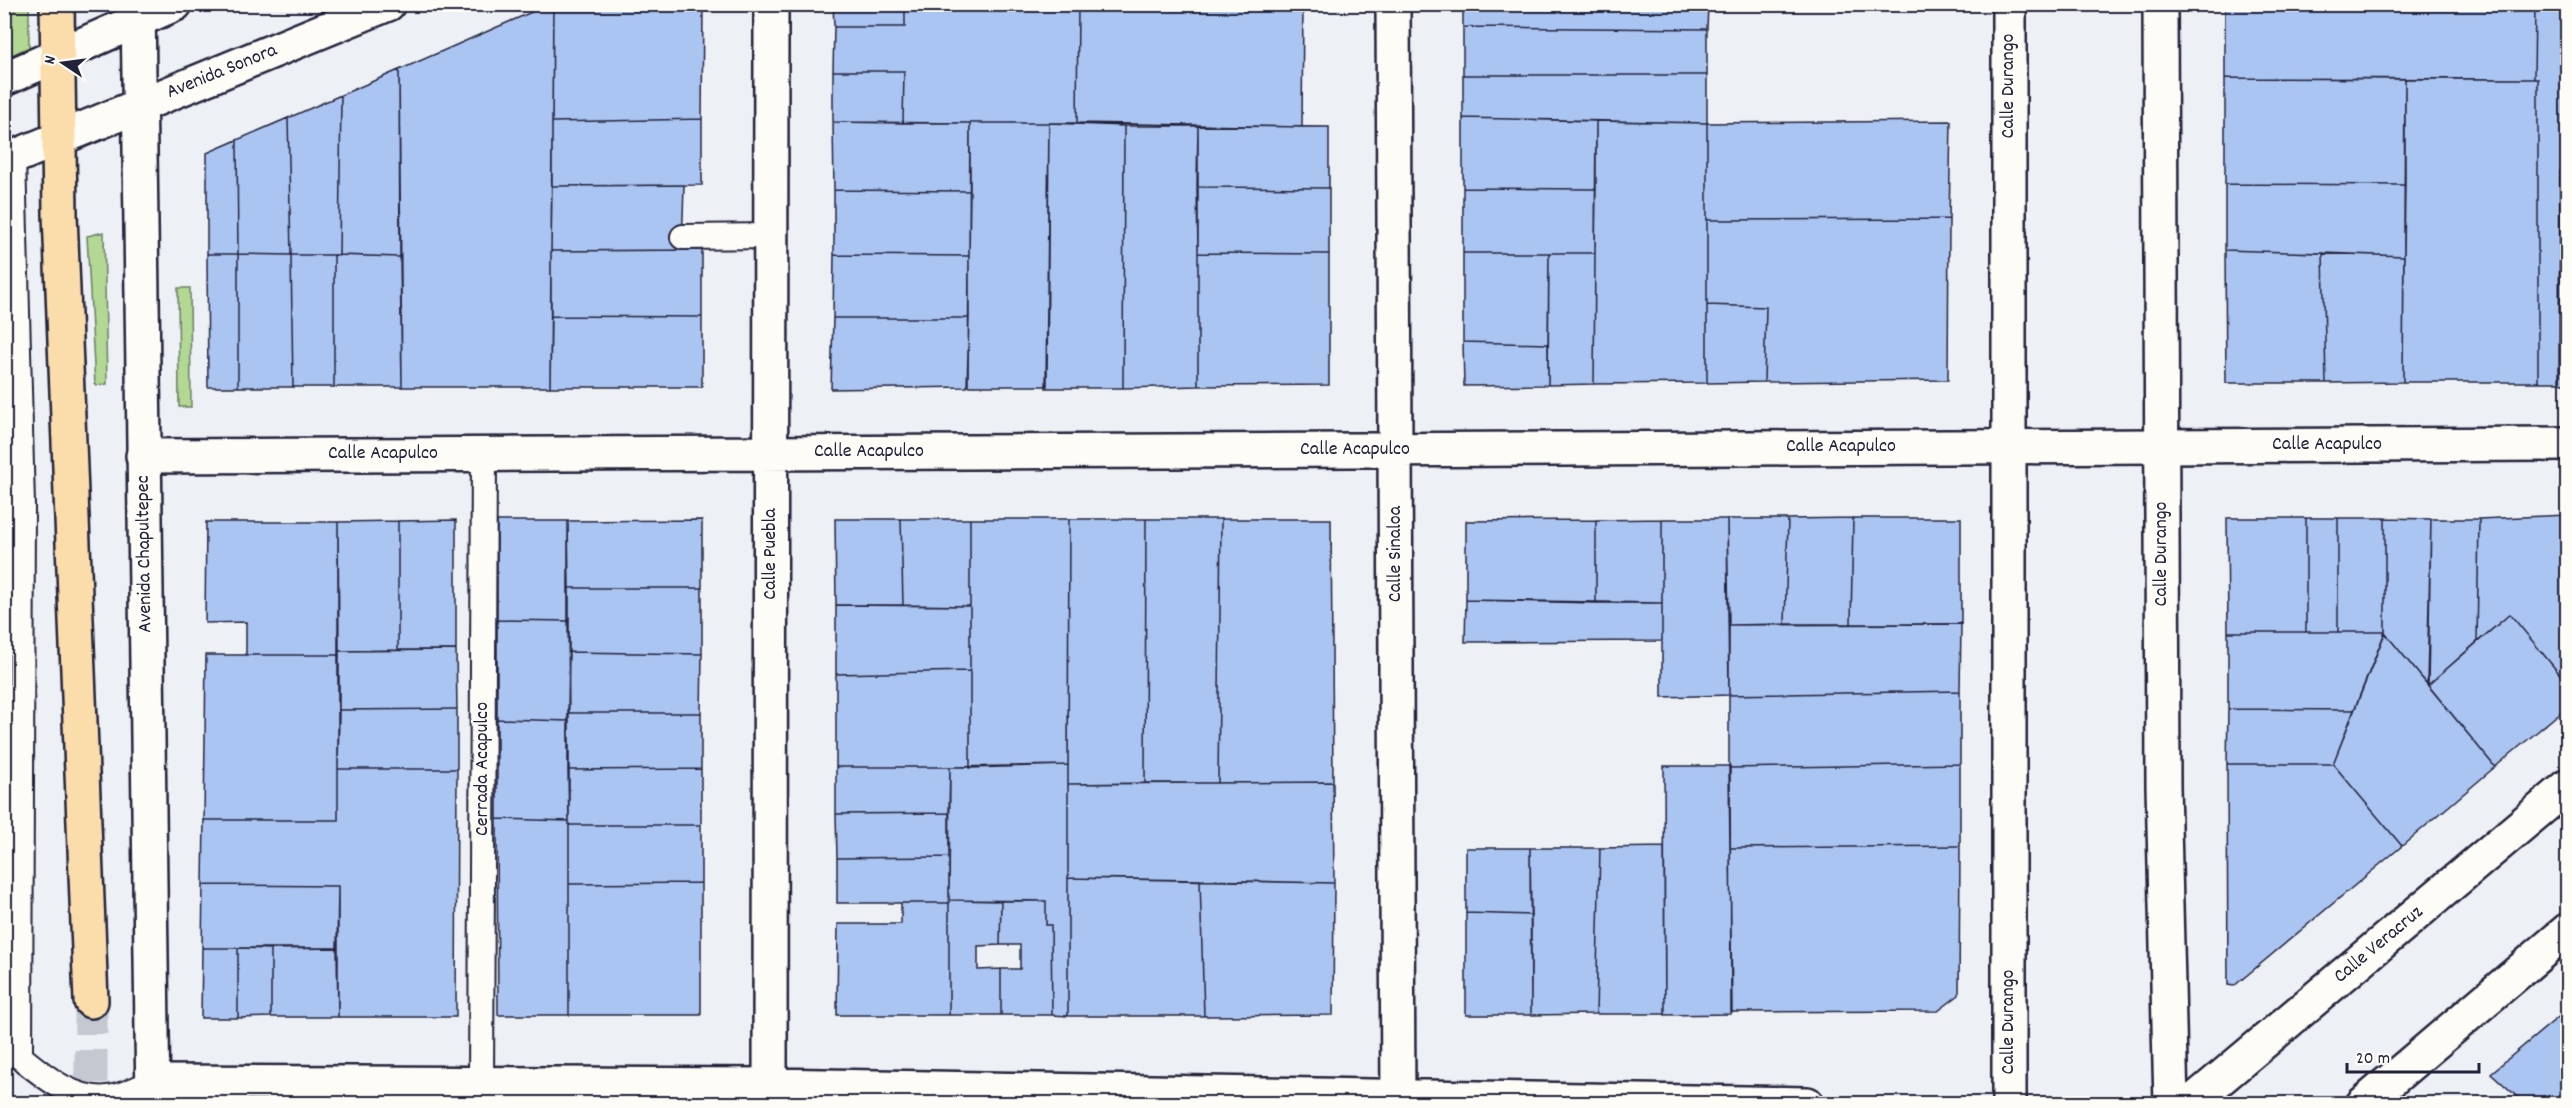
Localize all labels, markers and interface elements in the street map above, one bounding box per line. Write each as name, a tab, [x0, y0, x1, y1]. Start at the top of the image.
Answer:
north arrow	[33, 33, 93, 93]
street label: Calle Durango	[1995, 34, 2023, 138]
street label: Avenida Sonora	[163, 37, 282, 107]
text: N	[39, 54, 63, 67]
street label: Calle Acapulco	[2272, 431, 2382, 459]
street label: Calle Acapulco	[1786, 433, 1896, 461]
street label: Calle Acapulco	[1300, 436, 1410, 464]
street label: Calle Acapulco	[814, 438, 924, 466]
street label: Calle Acapulco	[328, 440, 438, 468]
street label: Avenida Chapultepec	[130, 475, 160, 633]
street label: Calle Durango	[2148, 502, 2176, 606]
street label: Calle Sinaloa	[1382, 505, 1410, 602]
street label: Calle Puebla	[757, 508, 785, 600]
street label: Cerrada Acapulco	[469, 702, 497, 836]
street label: Calle Veracruz	[2328, 899, 2430, 991]
street label: Calle Durango	[1995, 970, 2023, 1074]
scale bar	[2347, 1036, 2479, 1074]
text: 20 m	[2356, 1047, 2390, 1072]

